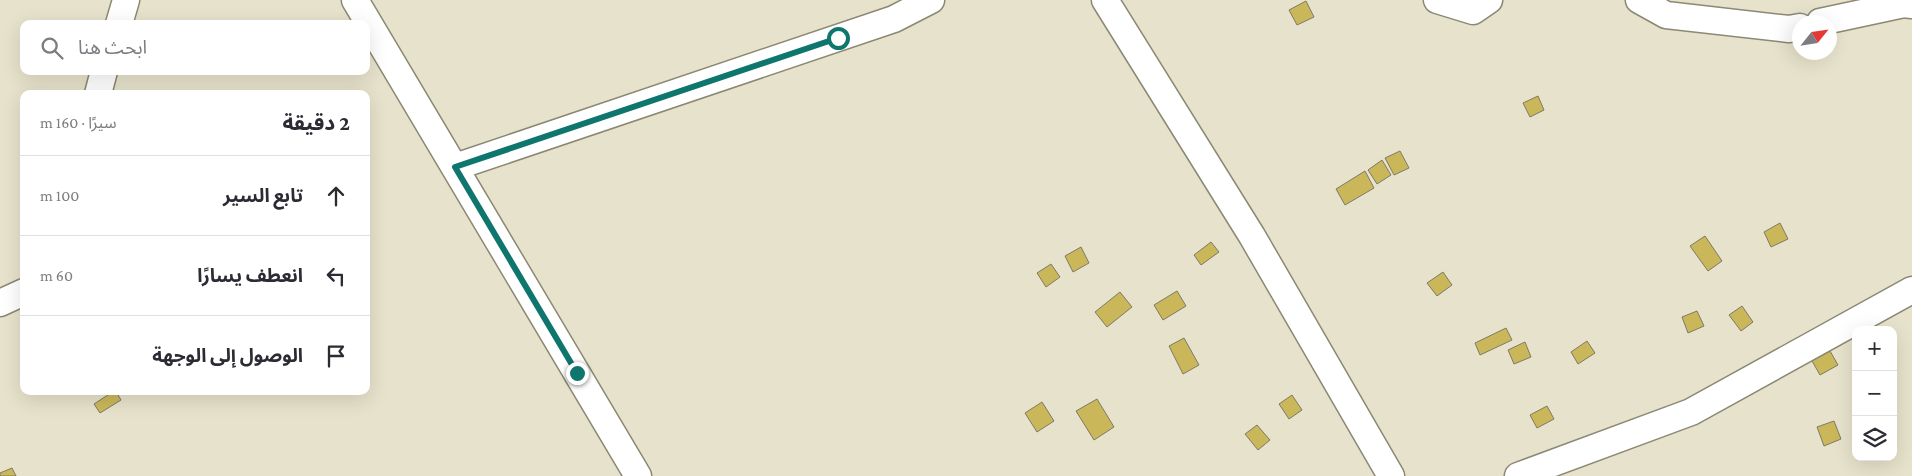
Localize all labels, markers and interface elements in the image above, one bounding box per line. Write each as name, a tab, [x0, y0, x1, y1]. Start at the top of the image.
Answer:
north arrow	[1792, 15, 1837, 60]
search box	[20, 20, 370, 75]
route start	[827, 27, 850, 50]
icon: search	[38, 34, 66, 62]
text: ابحث هنا	[78, 37, 147, 58]
text: 2 دقيقة	[282, 111, 350, 135]
text: سيرًا · 160 m	[40, 114, 116, 131]
icon: ahead	[322, 182, 350, 210]
text: تابع السير	[223, 185, 303, 206]
text: 100 m	[40, 187, 79, 204]
icon: left	[322, 262, 350, 290]
text: انعطف يسارًا	[197, 265, 303, 286]
text: 60 m	[40, 267, 73, 284]
map controls	[1852, 326, 1897, 461]
button: +	[1852, 326, 1897, 371]
icon: arrive	[322, 342, 350, 370]
text: الوصول إلى الوجهة	[152, 345, 303, 366]
route end	[566, 362, 589, 385]
button: −	[1852, 371, 1897, 416]
button: layers	[1852, 416, 1897, 461]

